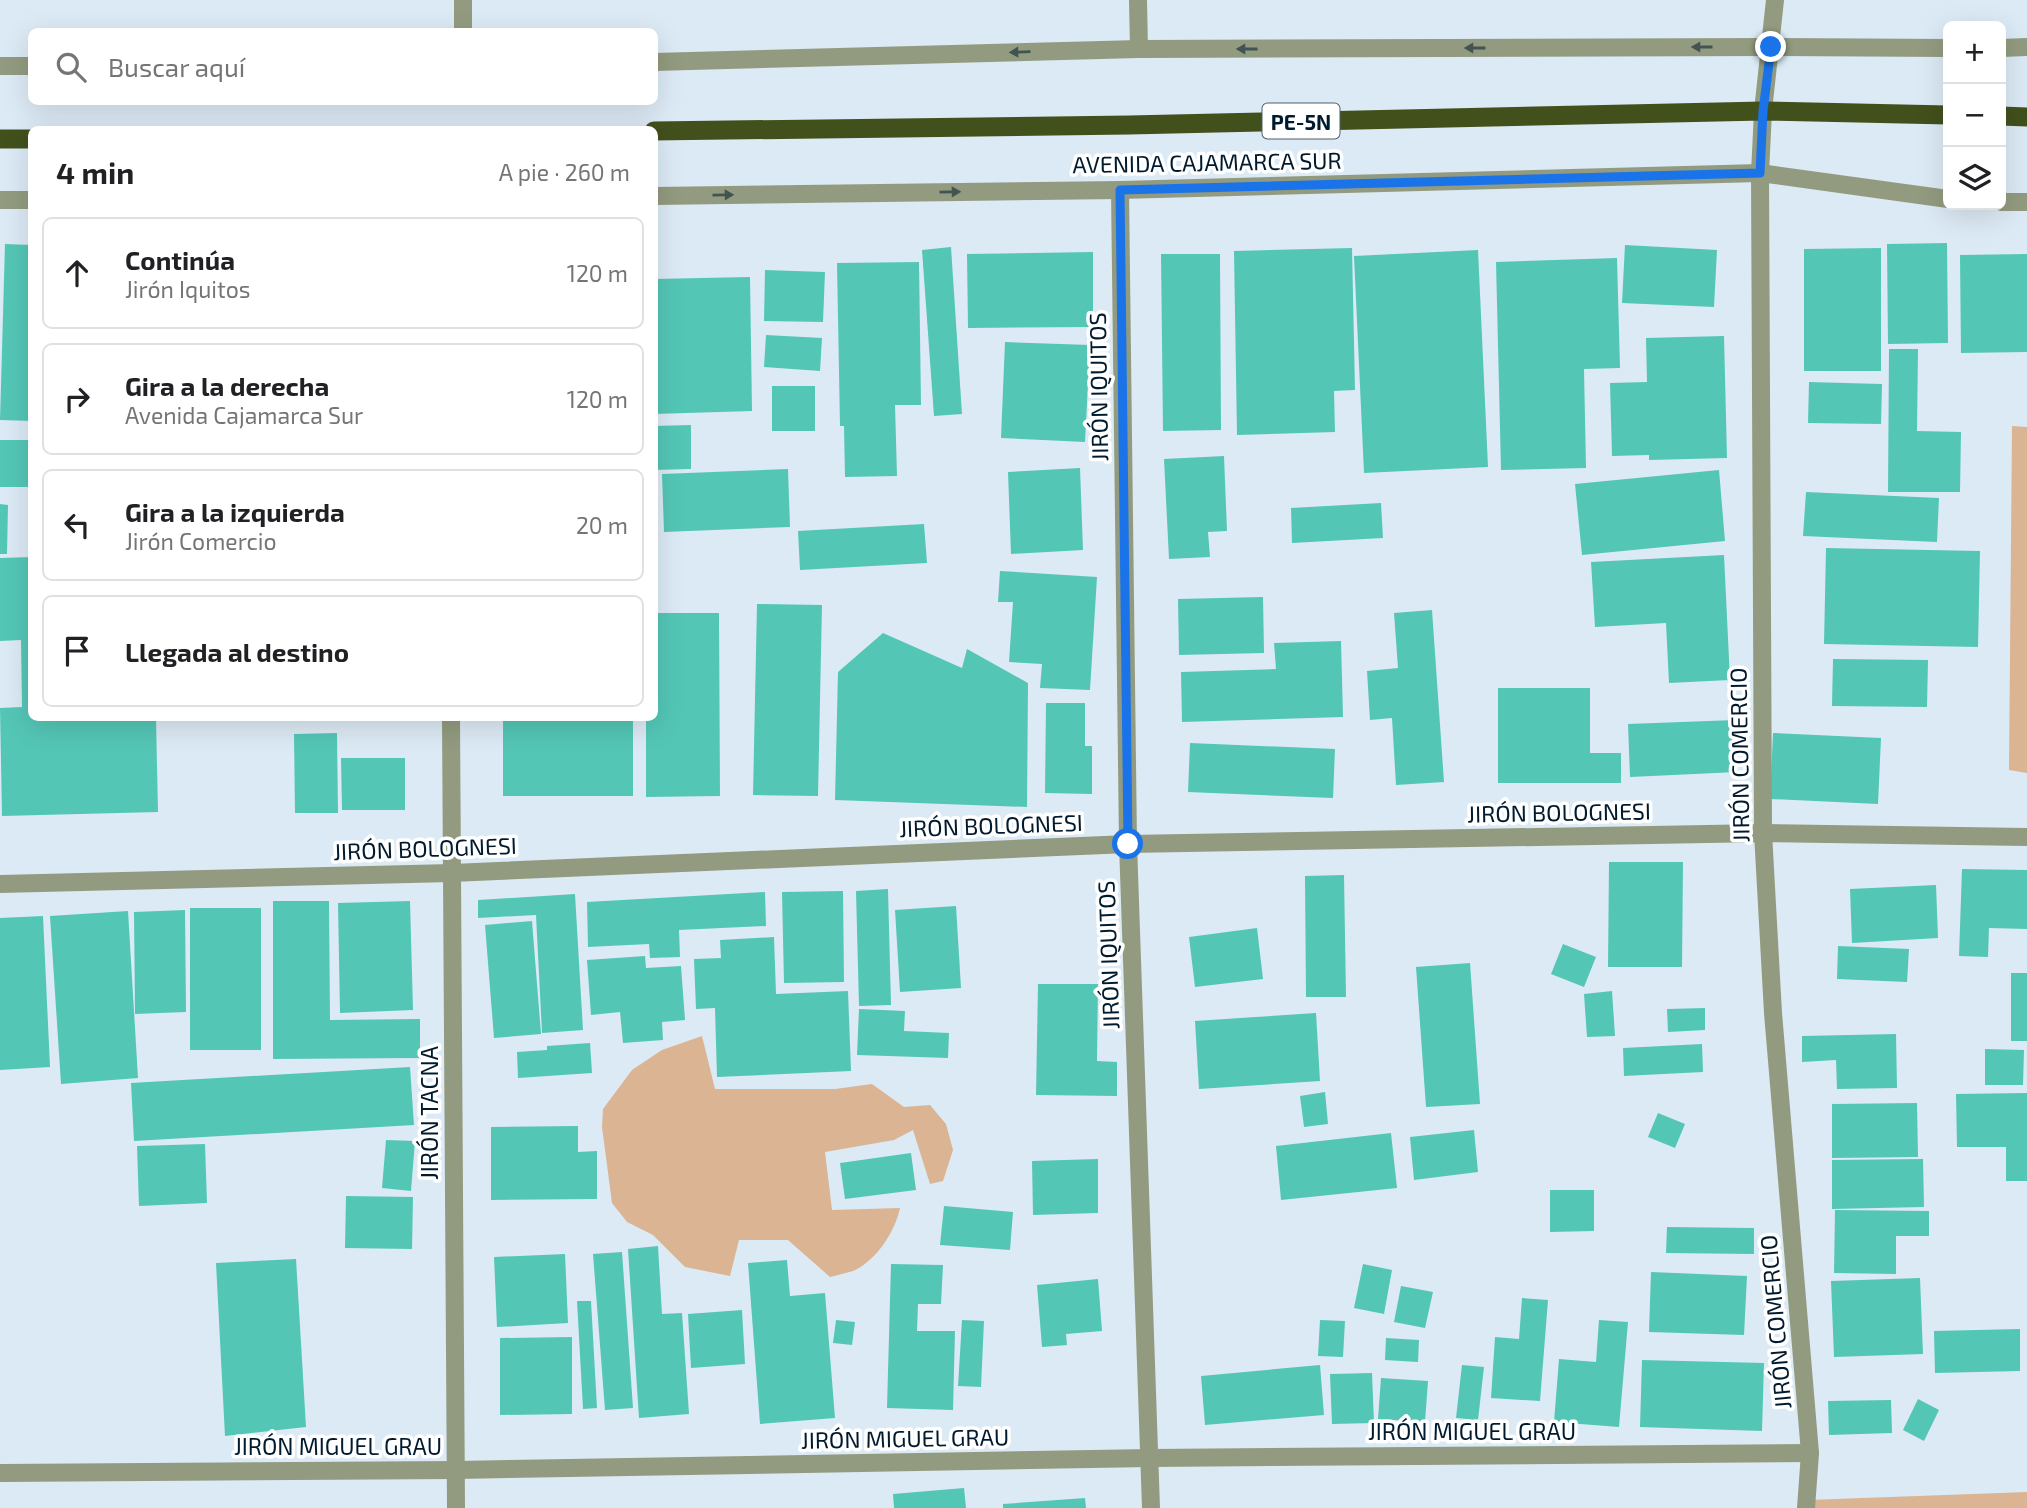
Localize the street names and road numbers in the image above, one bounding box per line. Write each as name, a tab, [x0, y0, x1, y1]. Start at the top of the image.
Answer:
road number: PE-5N	[1262, 104, 1340, 138]
street label: AVENIDA CAJAMARCA SUR	[1072, 146, 1342, 178]
street label: JIRÓN IQUITOS	[1083, 312, 1113, 462]
street label: JIRÓN COMERCIO	[1723, 667, 1755, 843]
street label: JIRÓN BOLOGNESI	[1467, 796, 1651, 828]
street label: JIRÓN BOLOGNESI	[899, 808, 1083, 842]
street label: JIRÓN BOLOGNESI	[333, 831, 517, 865]
street label: JIRÓN IQUITOS	[1091, 880, 1125, 1030]
street label: JIRÓN TACNA	[415, 1045, 443, 1180]
street label: JIRÓN COMERCIO	[1753, 1234, 1797, 1410]
street label: JIRÓN MIGUEL GRAU	[1368, 1417, 1576, 1445]
street label: JIRÓN MIGUEL GRAU	[801, 1422, 1009, 1454]
street label: JIRÓN MIGUEL GRAU	[234, 1432, 442, 1460]

